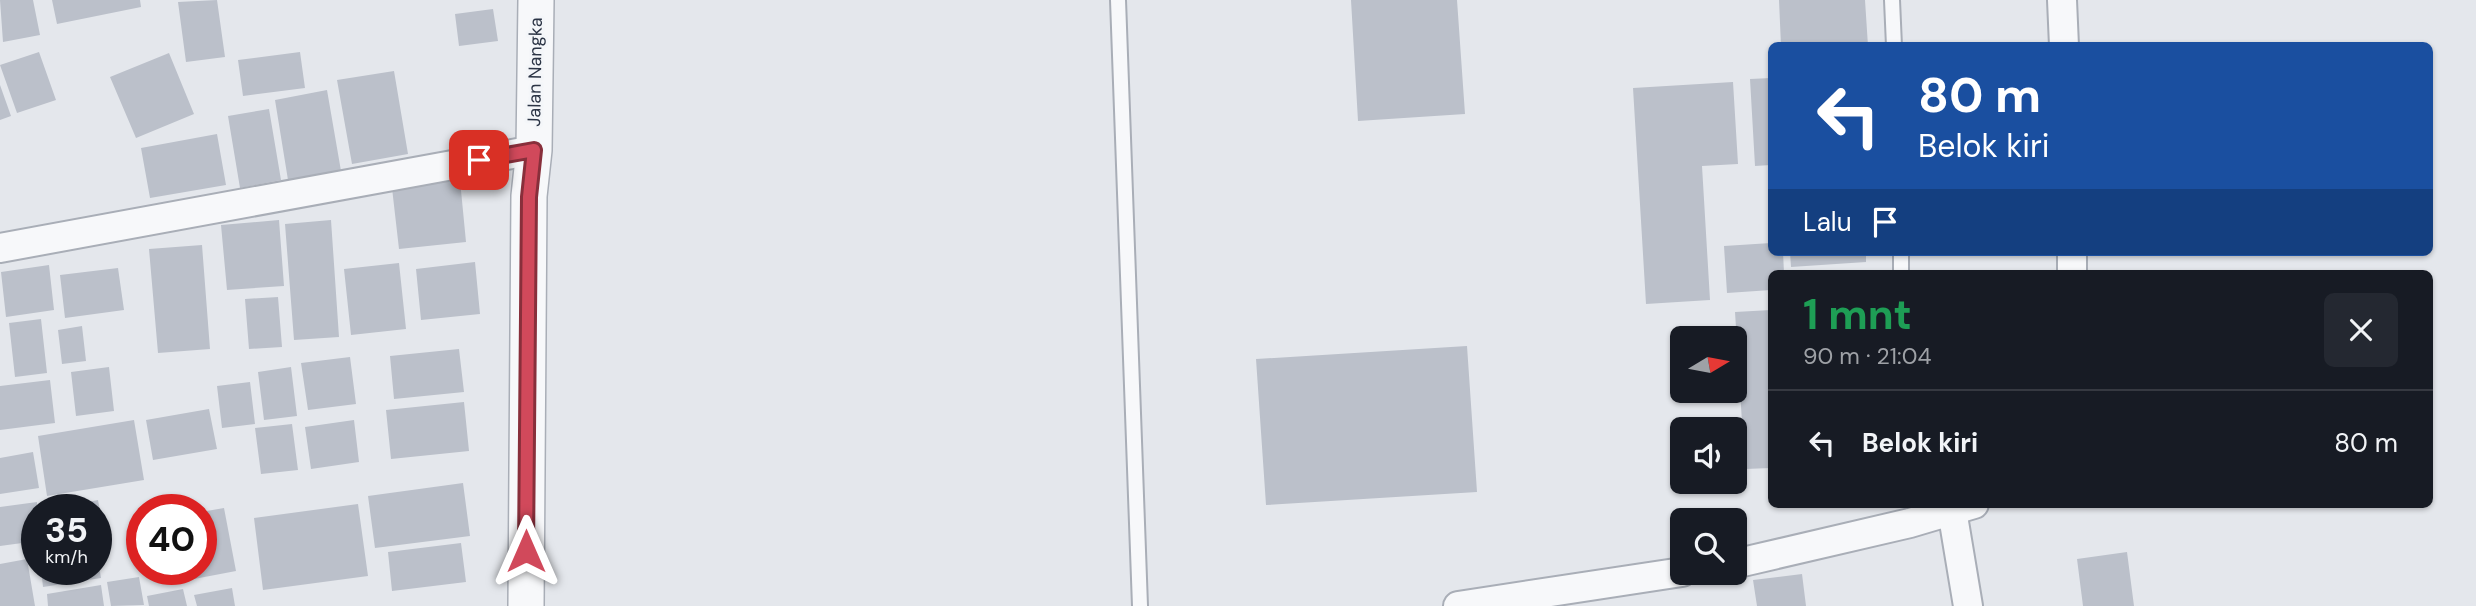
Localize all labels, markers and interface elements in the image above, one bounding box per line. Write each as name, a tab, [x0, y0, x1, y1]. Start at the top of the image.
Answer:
street label: Jalan Nangka	[522, 17, 548, 127]
text: 80 m	[1918, 63, 2041, 127]
icon: left	[1803, 70, 1894, 161]
text: Belok kiri	[1918, 125, 2050, 167]
pin	[449, 130, 509, 190]
icon: arrive	[460, 141, 498, 179]
icon: arrive	[1866, 203, 1904, 241]
text: Lalu	[1803, 205, 1852, 239]
text: 1 mnt	[1803, 287, 1912, 342]
button: close	[2324, 293, 2398, 367]
north arrow	[1670, 326, 1746, 402]
map controls	[1670, 326, 1747, 585]
text: 90 m · 21:04	[1803, 341, 1931, 371]
button: sound	[1670, 417, 1747, 494]
icon: left	[1803, 424, 1841, 462]
text: Belok kiri	[1862, 426, 1978, 460]
text: 80 m	[2334, 426, 2398, 460]
speed limit sign: 40	[126, 494, 217, 585]
text: 35	[45, 507, 88, 553]
button: search	[1670, 508, 1747, 585]
position arrow	[489, 514, 563, 588]
text: km/h	[45, 545, 88, 569]

